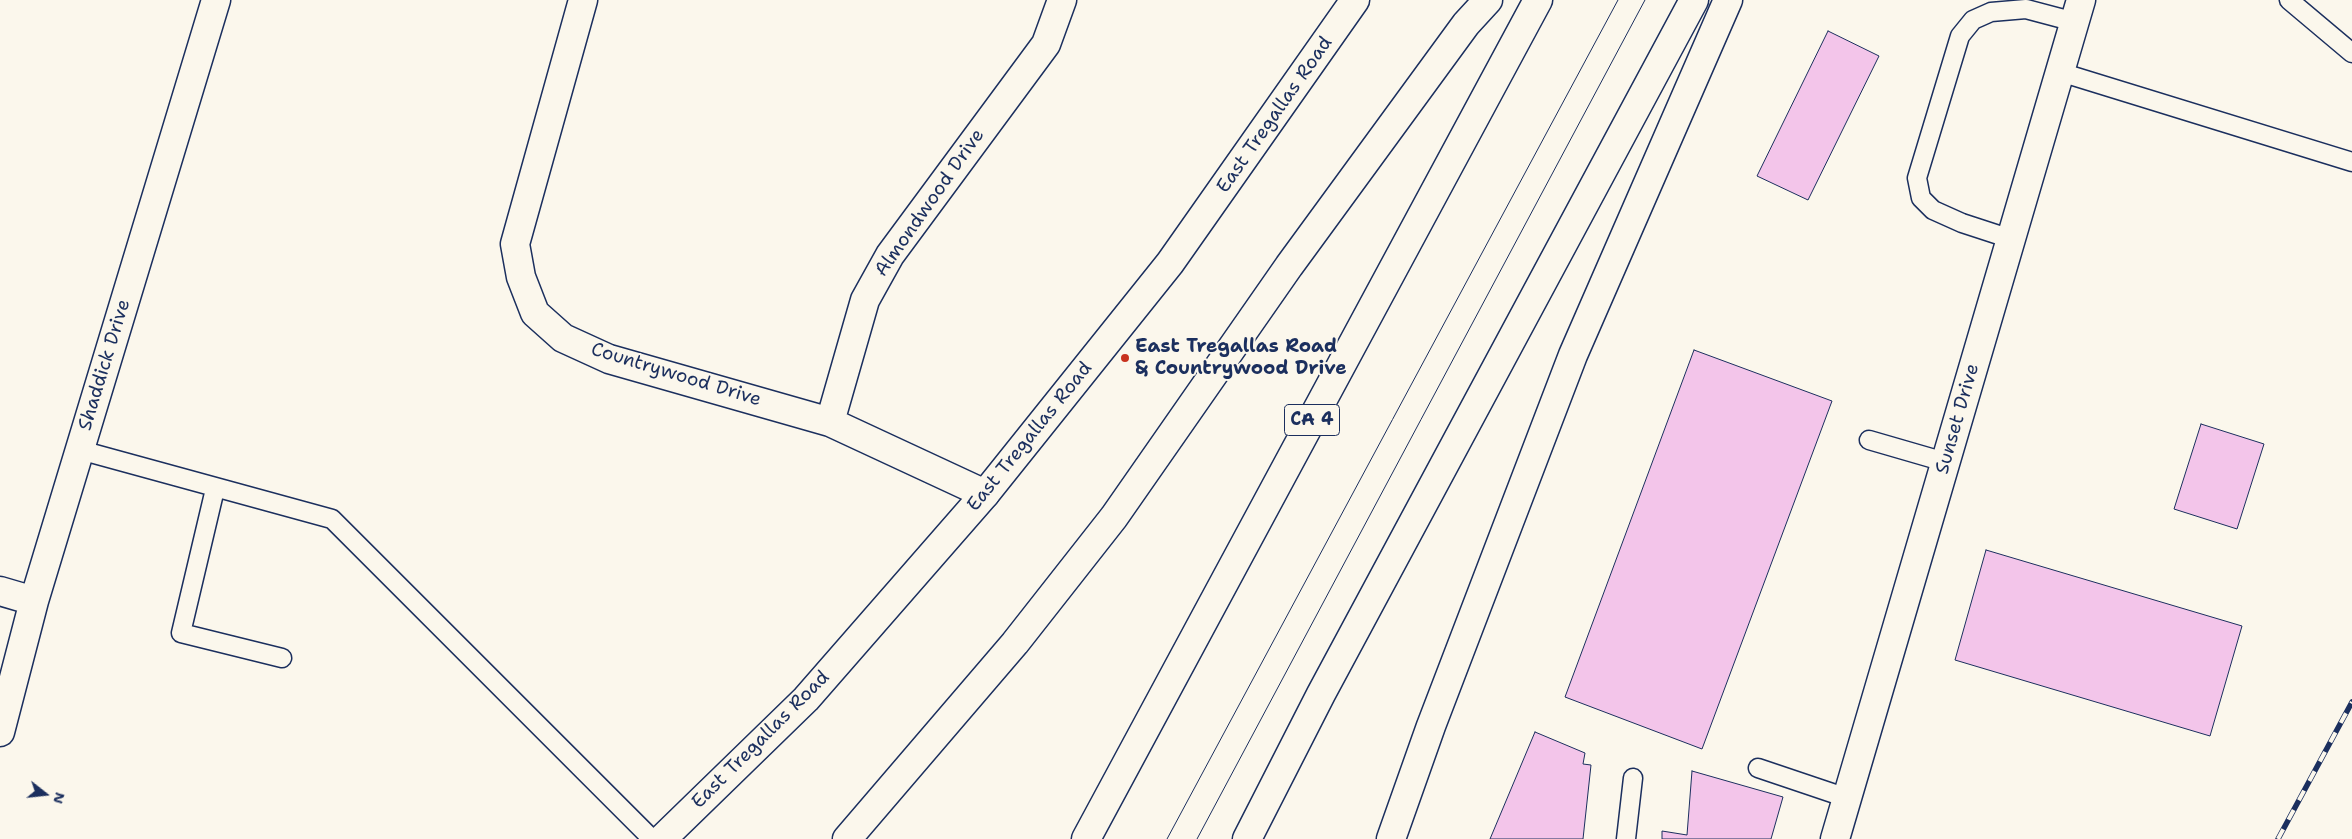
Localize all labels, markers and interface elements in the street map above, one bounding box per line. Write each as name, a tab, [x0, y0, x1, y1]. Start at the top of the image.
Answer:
street label: East Tregallas Road	[1212, 32, 1338, 198]
street label: Almondwood Drive	[870, 125, 990, 281]
street label: Shaddick Drive	[74, 297, 136, 433]
place label: East Tregallas Road & Countrywood Drive	[1135, 336, 1347, 380]
street label: Countrywood Drive	[588, 338, 764, 412]
marker: East Tregallas Road & Countrywood Drive	[1119, 352, 1131, 364]
street label: East Tregallas Road	[963, 358, 1097, 516]
street label: Sunset Drive	[1931, 361, 1985, 477]
road number: CA 4	[1284, 404, 1340, 436]
street label: East Tregallas Road	[687, 666, 835, 814]
north arrow	[20, 769, 70, 819]
text: N	[49, 790, 70, 806]

